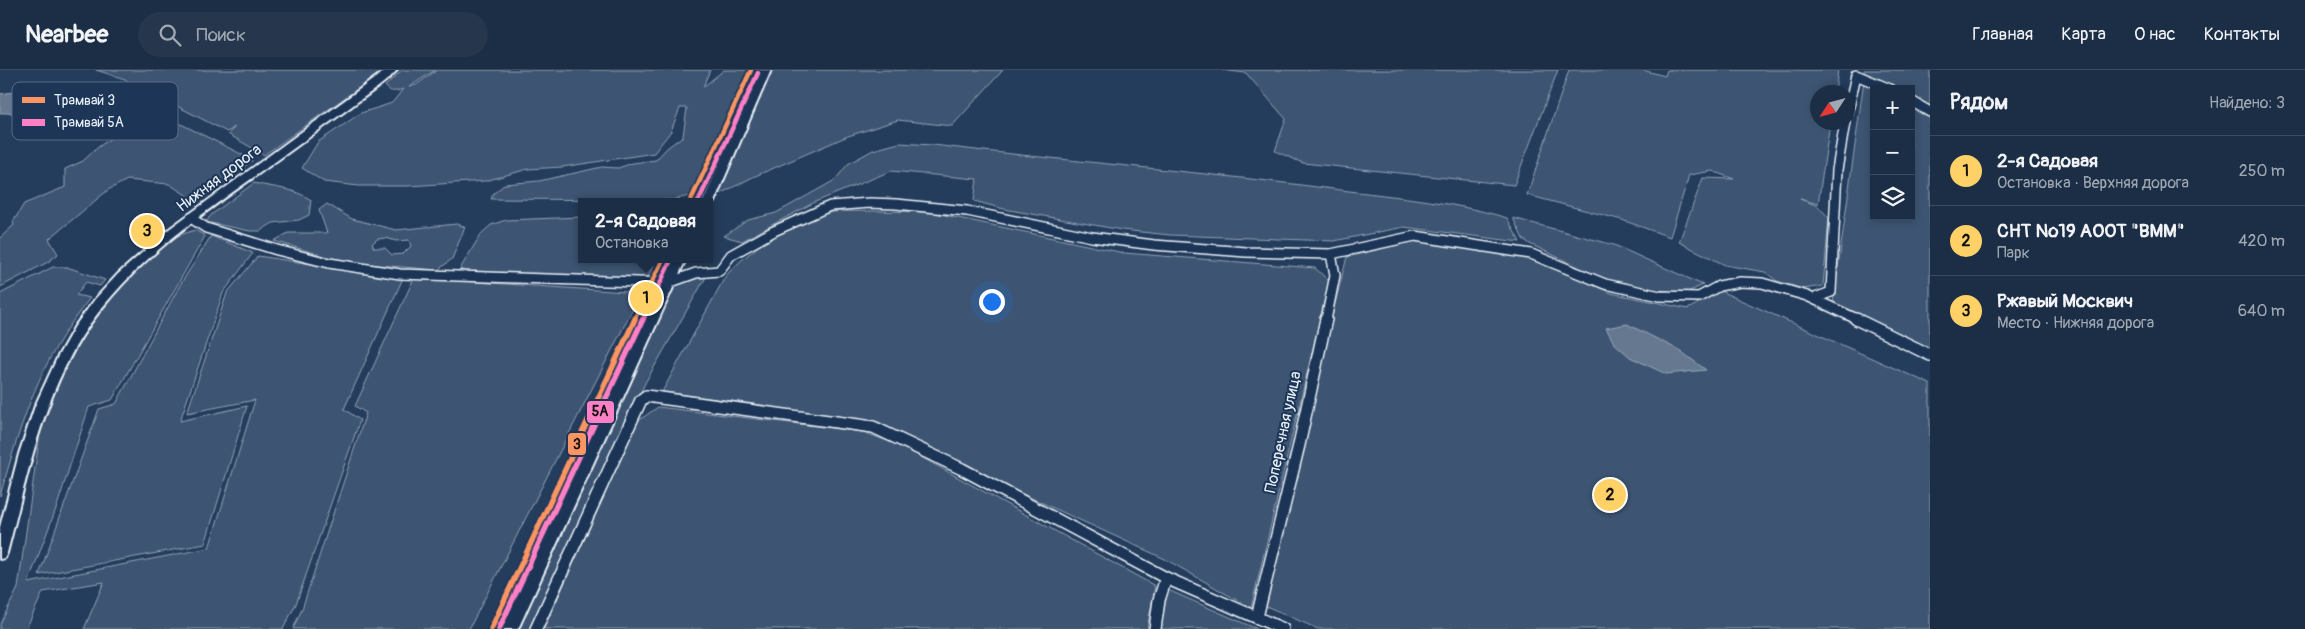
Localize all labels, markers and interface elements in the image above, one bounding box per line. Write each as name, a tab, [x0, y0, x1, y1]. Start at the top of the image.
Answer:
search box	[138, 12, 488, 57]
text: Nearbee	[25, 20, 108, 49]
icon: search	[156, 21, 184, 49]
text: Поиск	[196, 23, 246, 47]
text: Главная	[1972, 23, 2033, 46]
text: Карта	[2061, 23, 2106, 46]
text: О нас	[2134, 23, 2176, 46]
text: Контакты	[2204, 23, 2280, 46]
legend	[12, 82, 178, 140]
north arrow	[1810, 85, 1855, 130]
map controls	[1870, 85, 1915, 220]
button: +	[1870, 85, 1915, 130]
text: Рядом	[1950, 89, 2008, 116]
text: Трамвай 3	[54, 92, 115, 109]
text: Найдено: 3	[2209, 93, 2285, 113]
text: Трамвай 5А	[54, 114, 124, 131]
button: −	[1870, 130, 1915, 175]
street label: Нижняя дорога	[173, 140, 265, 216]
text: 2-я Садовая	[1997, 149, 2098, 173]
text: 1	[1963, 161, 1969, 181]
text: 250 m	[2239, 161, 2285, 181]
text: Остановка · Верхняя дорога	[1997, 173, 2189, 193]
button: layers	[1870, 175, 1915, 220]
popup	[578, 198, 713, 263]
text: 2-я Садовая	[595, 209, 696, 233]
pin: 3	[131, 212, 163, 250]
text: СНТ №19 АООТ "ВММ"	[1997, 219, 2184, 243]
text: 2	[1962, 231, 1970, 251]
text: 420 m	[2238, 231, 2285, 251]
text: Остановка	[595, 233, 669, 253]
text: Парк	[1997, 243, 2030, 263]
pin: 1	[630, 279, 662, 317]
your location	[979, 289, 1005, 315]
text: Ржавый Москвич	[1997, 289, 2133, 313]
text: 3	[1962, 301, 1970, 321]
text: 640 m	[2238, 301, 2285, 321]
text: Место · Нижняя дорога	[1997, 313, 2154, 333]
street label: Поперечная улица	[1260, 369, 1306, 495]
line badge: 5А	[586, 400, 615, 424]
text: 5А	[592, 403, 608, 420]
line badge: 3	[567, 432, 587, 456]
text: 3	[573, 436, 581, 453]
pin: 2	[1594, 476, 1626, 514]

